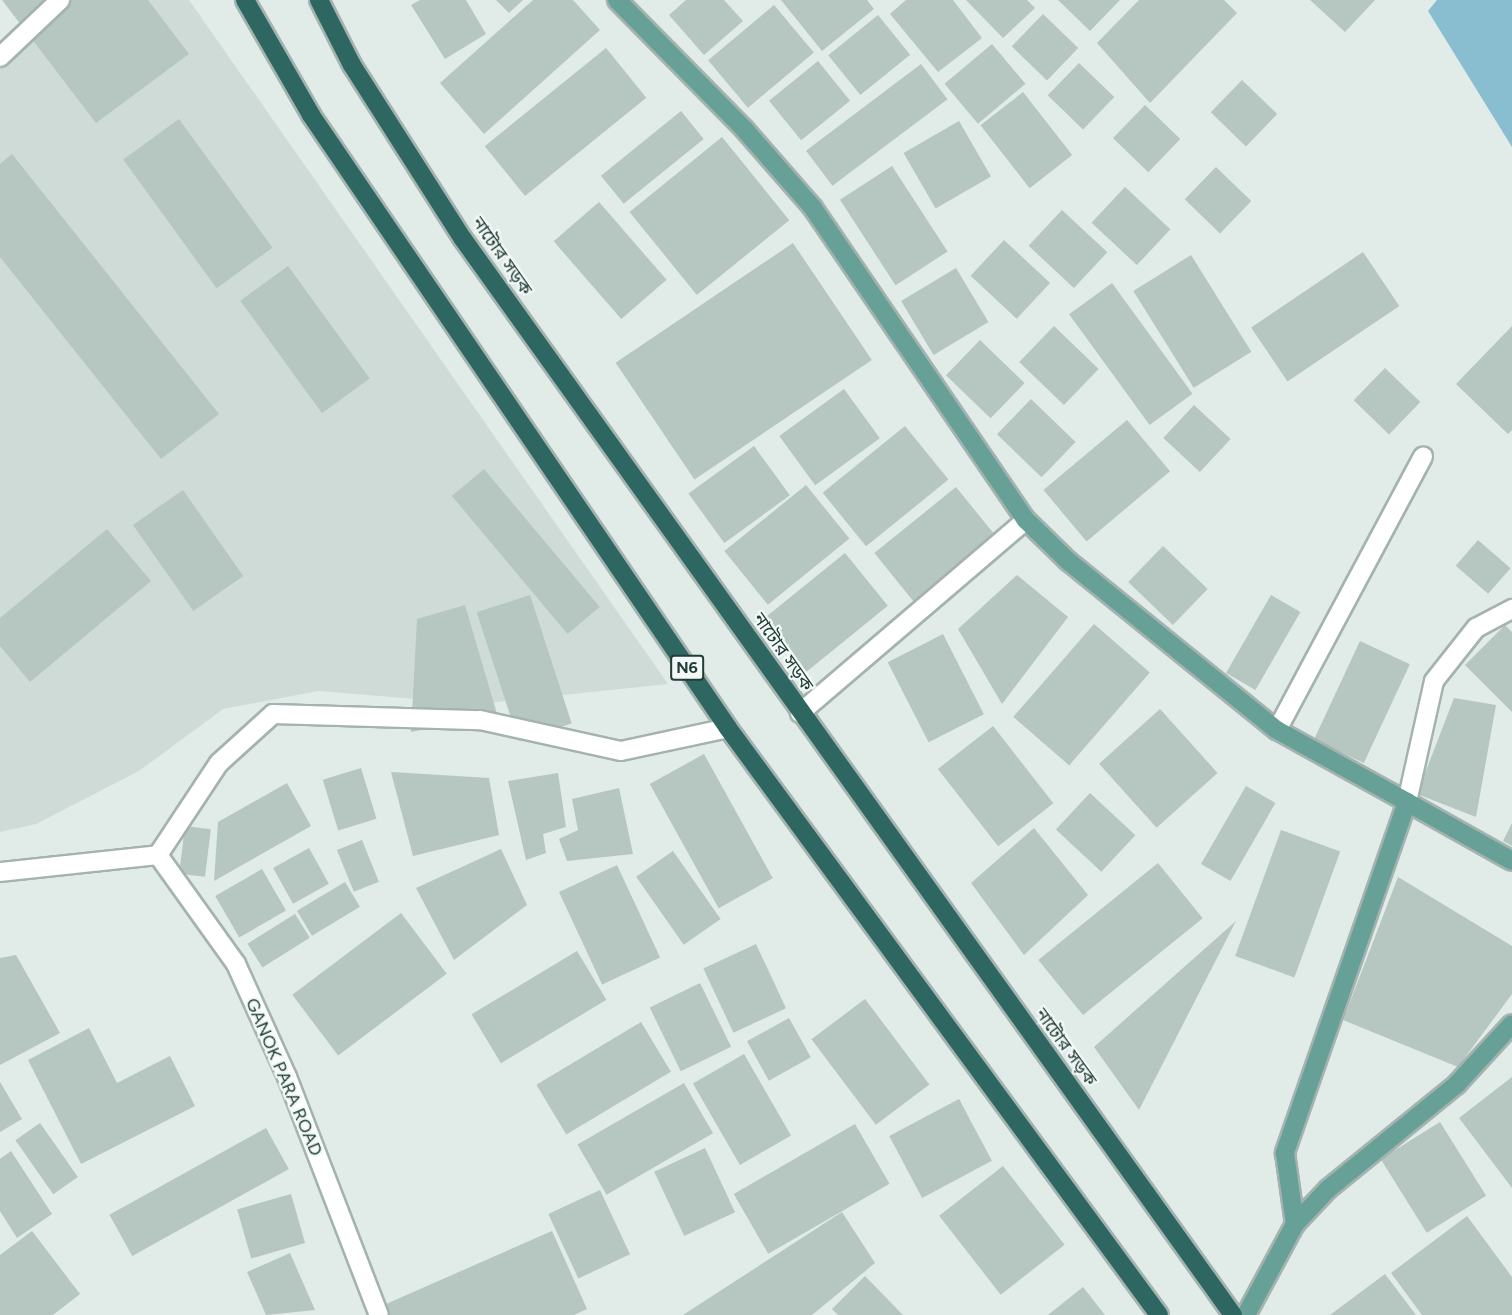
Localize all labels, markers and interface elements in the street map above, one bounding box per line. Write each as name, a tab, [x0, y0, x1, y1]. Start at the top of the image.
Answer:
street label: নাটোর সড়ক	[467, 213, 537, 299]
street label: নাটোর সড়ক	[748, 609, 818, 695]
road number: N6	[669, 655, 705, 681]
street label: GANOK PARA ROAD	[241, 995, 327, 1159]
street label: নাটোর সড়ক	[1031, 1004, 1101, 1090]

